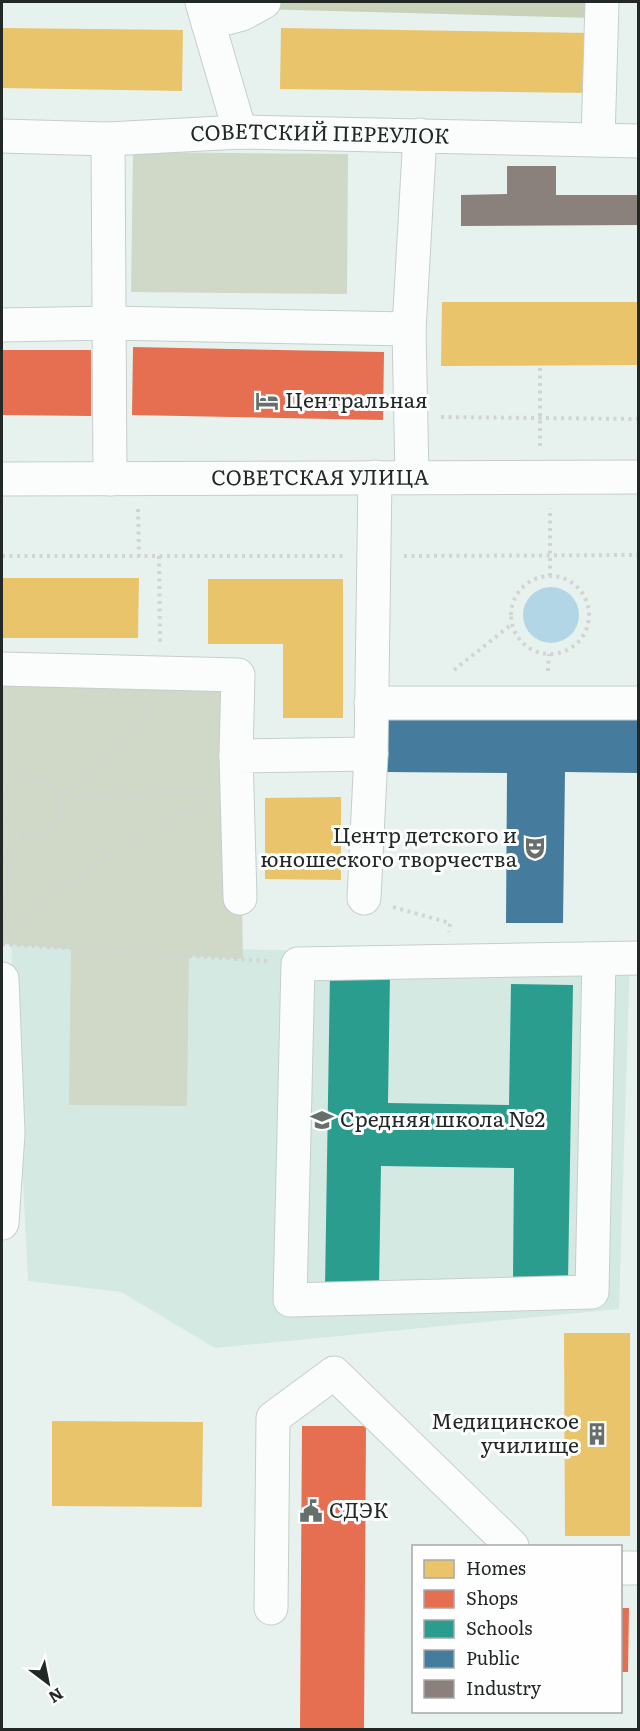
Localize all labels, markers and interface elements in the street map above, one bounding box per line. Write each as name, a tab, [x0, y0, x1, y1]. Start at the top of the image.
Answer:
street label: СОВЕТСКИЙ ПЕРЕУЛОК	[189, 114, 450, 150]
place label: Центральная	[285, 383, 428, 414]
hotel icon: Центральная	[254, 388, 280, 414]
street label: СОВЕТСКАЯ УЛИЦА	[211, 460, 429, 491]
place label: Центр детского и юношеского творчества	[260, 818, 518, 873]
theatre icon: Центр детского и юношеского творчества	[522, 835, 548, 861]
place label: Средняя школа №2	[340, 1102, 545, 1133]
school or university icon: Средняя школа №2	[309, 1107, 335, 1133]
place label: Медицинское училище	[431, 1404, 579, 1459]
building icon: Медицинское училище	[584, 1421, 610, 1447]
place label: СДЭК	[329, 1493, 389, 1524]
public building icon: СДЭК	[298, 1498, 324, 1524]
legend	[412, 1545, 622, 1713]
text: Homes	[466, 1554, 526, 1581]
text: Shops	[466, 1584, 518, 1611]
text: Schools	[466, 1614, 532, 1641]
text: Public	[466, 1644, 520, 1671]
north arrow	[18, 1653, 78, 1713]
text: Industry	[466, 1674, 542, 1701]
text: N	[44, 1683, 69, 1710]

